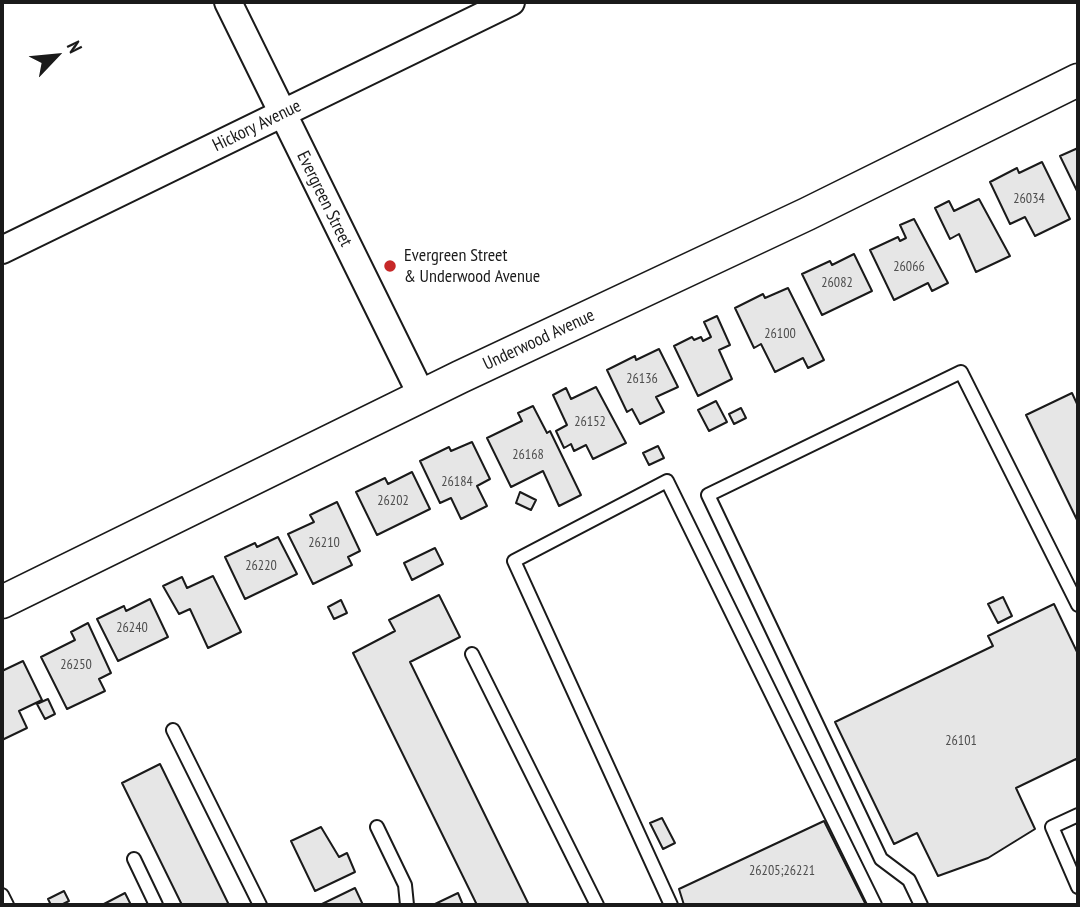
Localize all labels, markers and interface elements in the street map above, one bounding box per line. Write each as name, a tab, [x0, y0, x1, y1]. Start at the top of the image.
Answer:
north arrow	[21, 21, 91, 91]
text: N	[62, 37, 88, 57]
street label: Hickory Avenue	[209, 95, 305, 157]
street label: Evergreen Street	[292, 148, 356, 250]
house number: 26034	[1013, 191, 1045, 207]
place label: Evergreen Street & Underwood Avenue	[404, 245, 540, 288]
marker: Evergreen Street & Underwood Avenue	[382, 258, 398, 274]
house number: 26066	[893, 259, 925, 275]
house number: 26082	[821, 275, 853, 291]
street label: Underwood Avenue	[480, 305, 598, 375]
house number: 26100	[764, 326, 796, 342]
house number: 26136	[626, 371, 658, 387]
house number: 26152	[574, 414, 606, 430]
house number: 26168	[512, 447, 544, 463]
house number: 26184	[441, 474, 473, 490]
house number: 26202	[377, 493, 409, 509]
house number: 26210	[308, 535, 340, 551]
house number: 26220	[245, 558, 277, 574]
house number: 26240	[116, 620, 148, 636]
house number: 26250	[60, 657, 92, 673]
house number: 26101	[945, 733, 977, 749]
house number: 26205;26221	[749, 863, 815, 879]

